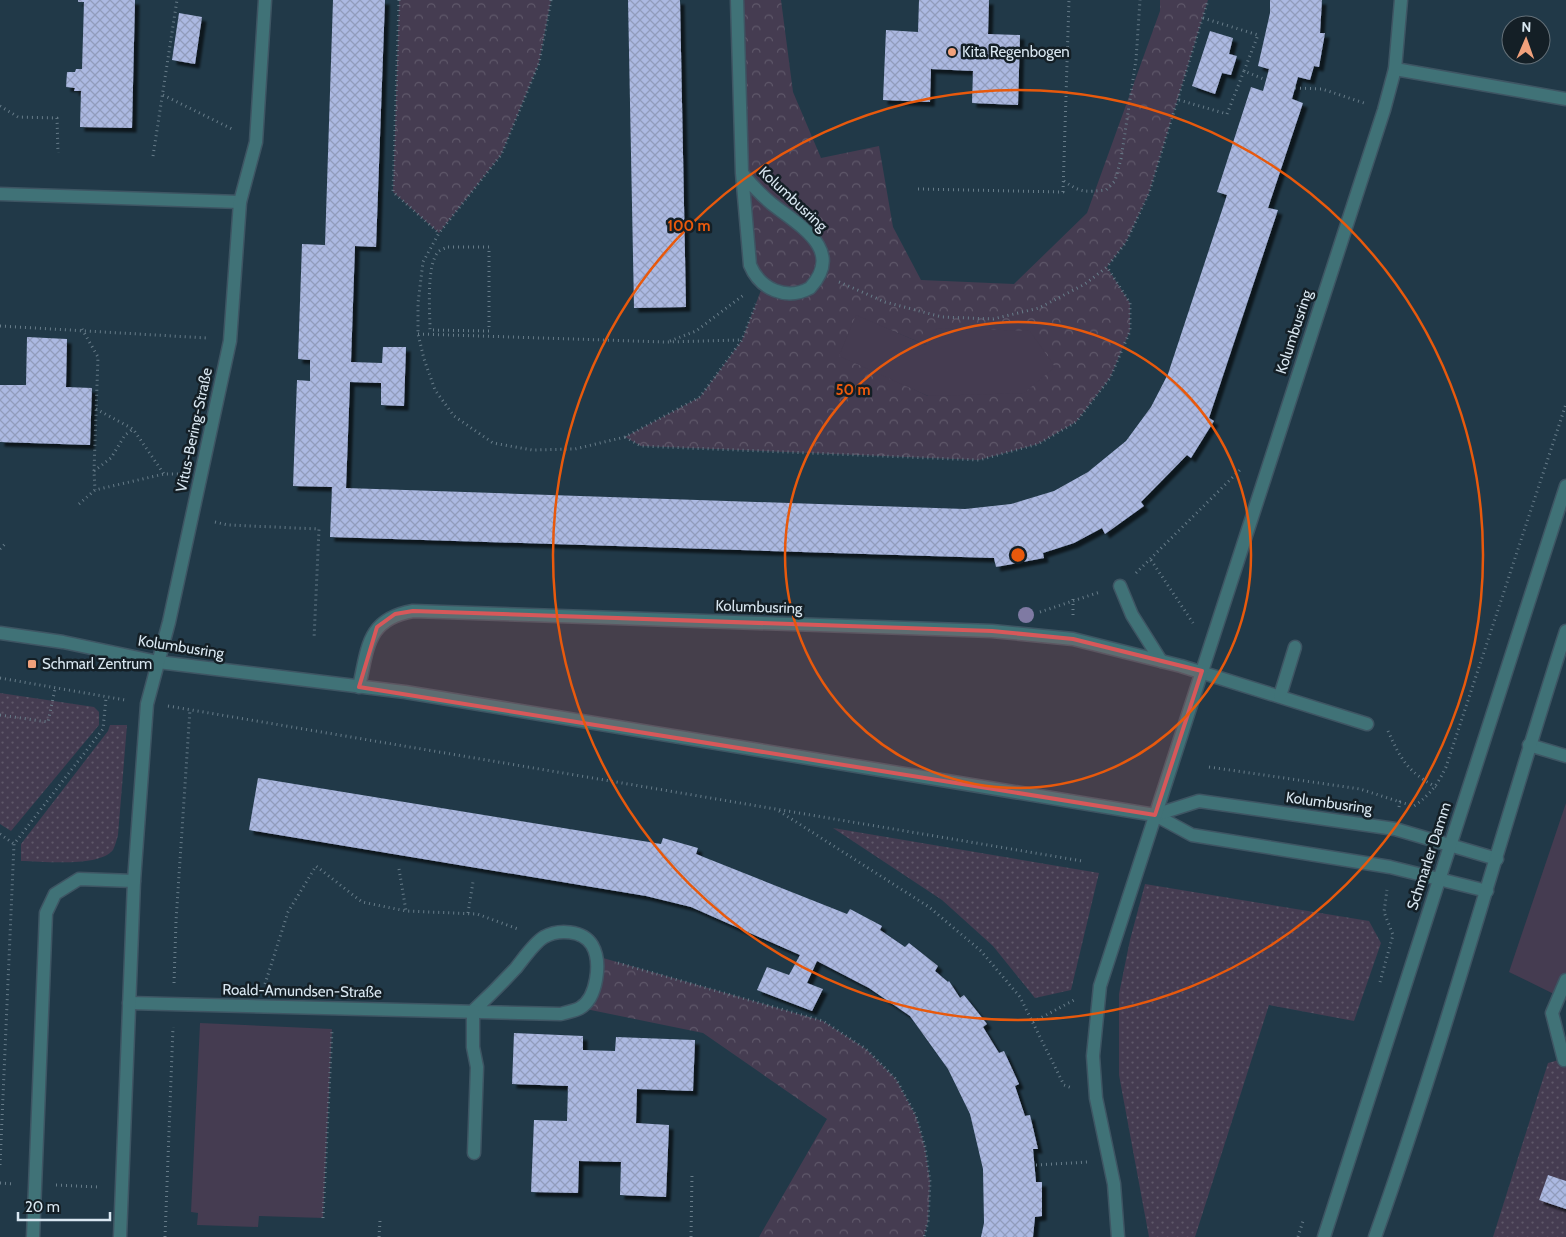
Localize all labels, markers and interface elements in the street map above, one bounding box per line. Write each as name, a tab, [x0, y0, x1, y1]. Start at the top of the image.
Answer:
north arrow	[1501, 15, 1551, 65]
text: N	[1521, 18, 1532, 36]
place label: Kita Regenbogen	[962, 43, 1070, 61]
marker: Kita Regenbogen	[946, 46, 958, 58]
street label: Kolumbusring	[755, 163, 831, 236]
text: 100 m	[667, 217, 711, 235]
street label: Kolumbusring	[1272, 287, 1316, 376]
street label: Vitus-Bering-Straße	[172, 366, 216, 494]
text: 50 m	[835, 381, 871, 399]
centre of rings	[1009, 546, 1027, 564]
street label: Kolumbusring	[715, 596, 803, 618]
street label: Kolumbusring	[137, 631, 226, 663]
place label: Schmarl Zentrum	[42, 655, 152, 673]
marker: Schmarl Zentrum	[26, 658, 38, 670]
street label: Kolumbusring	[1285, 788, 1374, 818]
street label: Schmarler Damm	[1403, 800, 1455, 912]
street label: Roald-Amundsen-Straße	[222, 981, 382, 1001]
scale bar	[18, 1190, 110, 1222]
text: 20 m	[25, 1198, 60, 1216]

